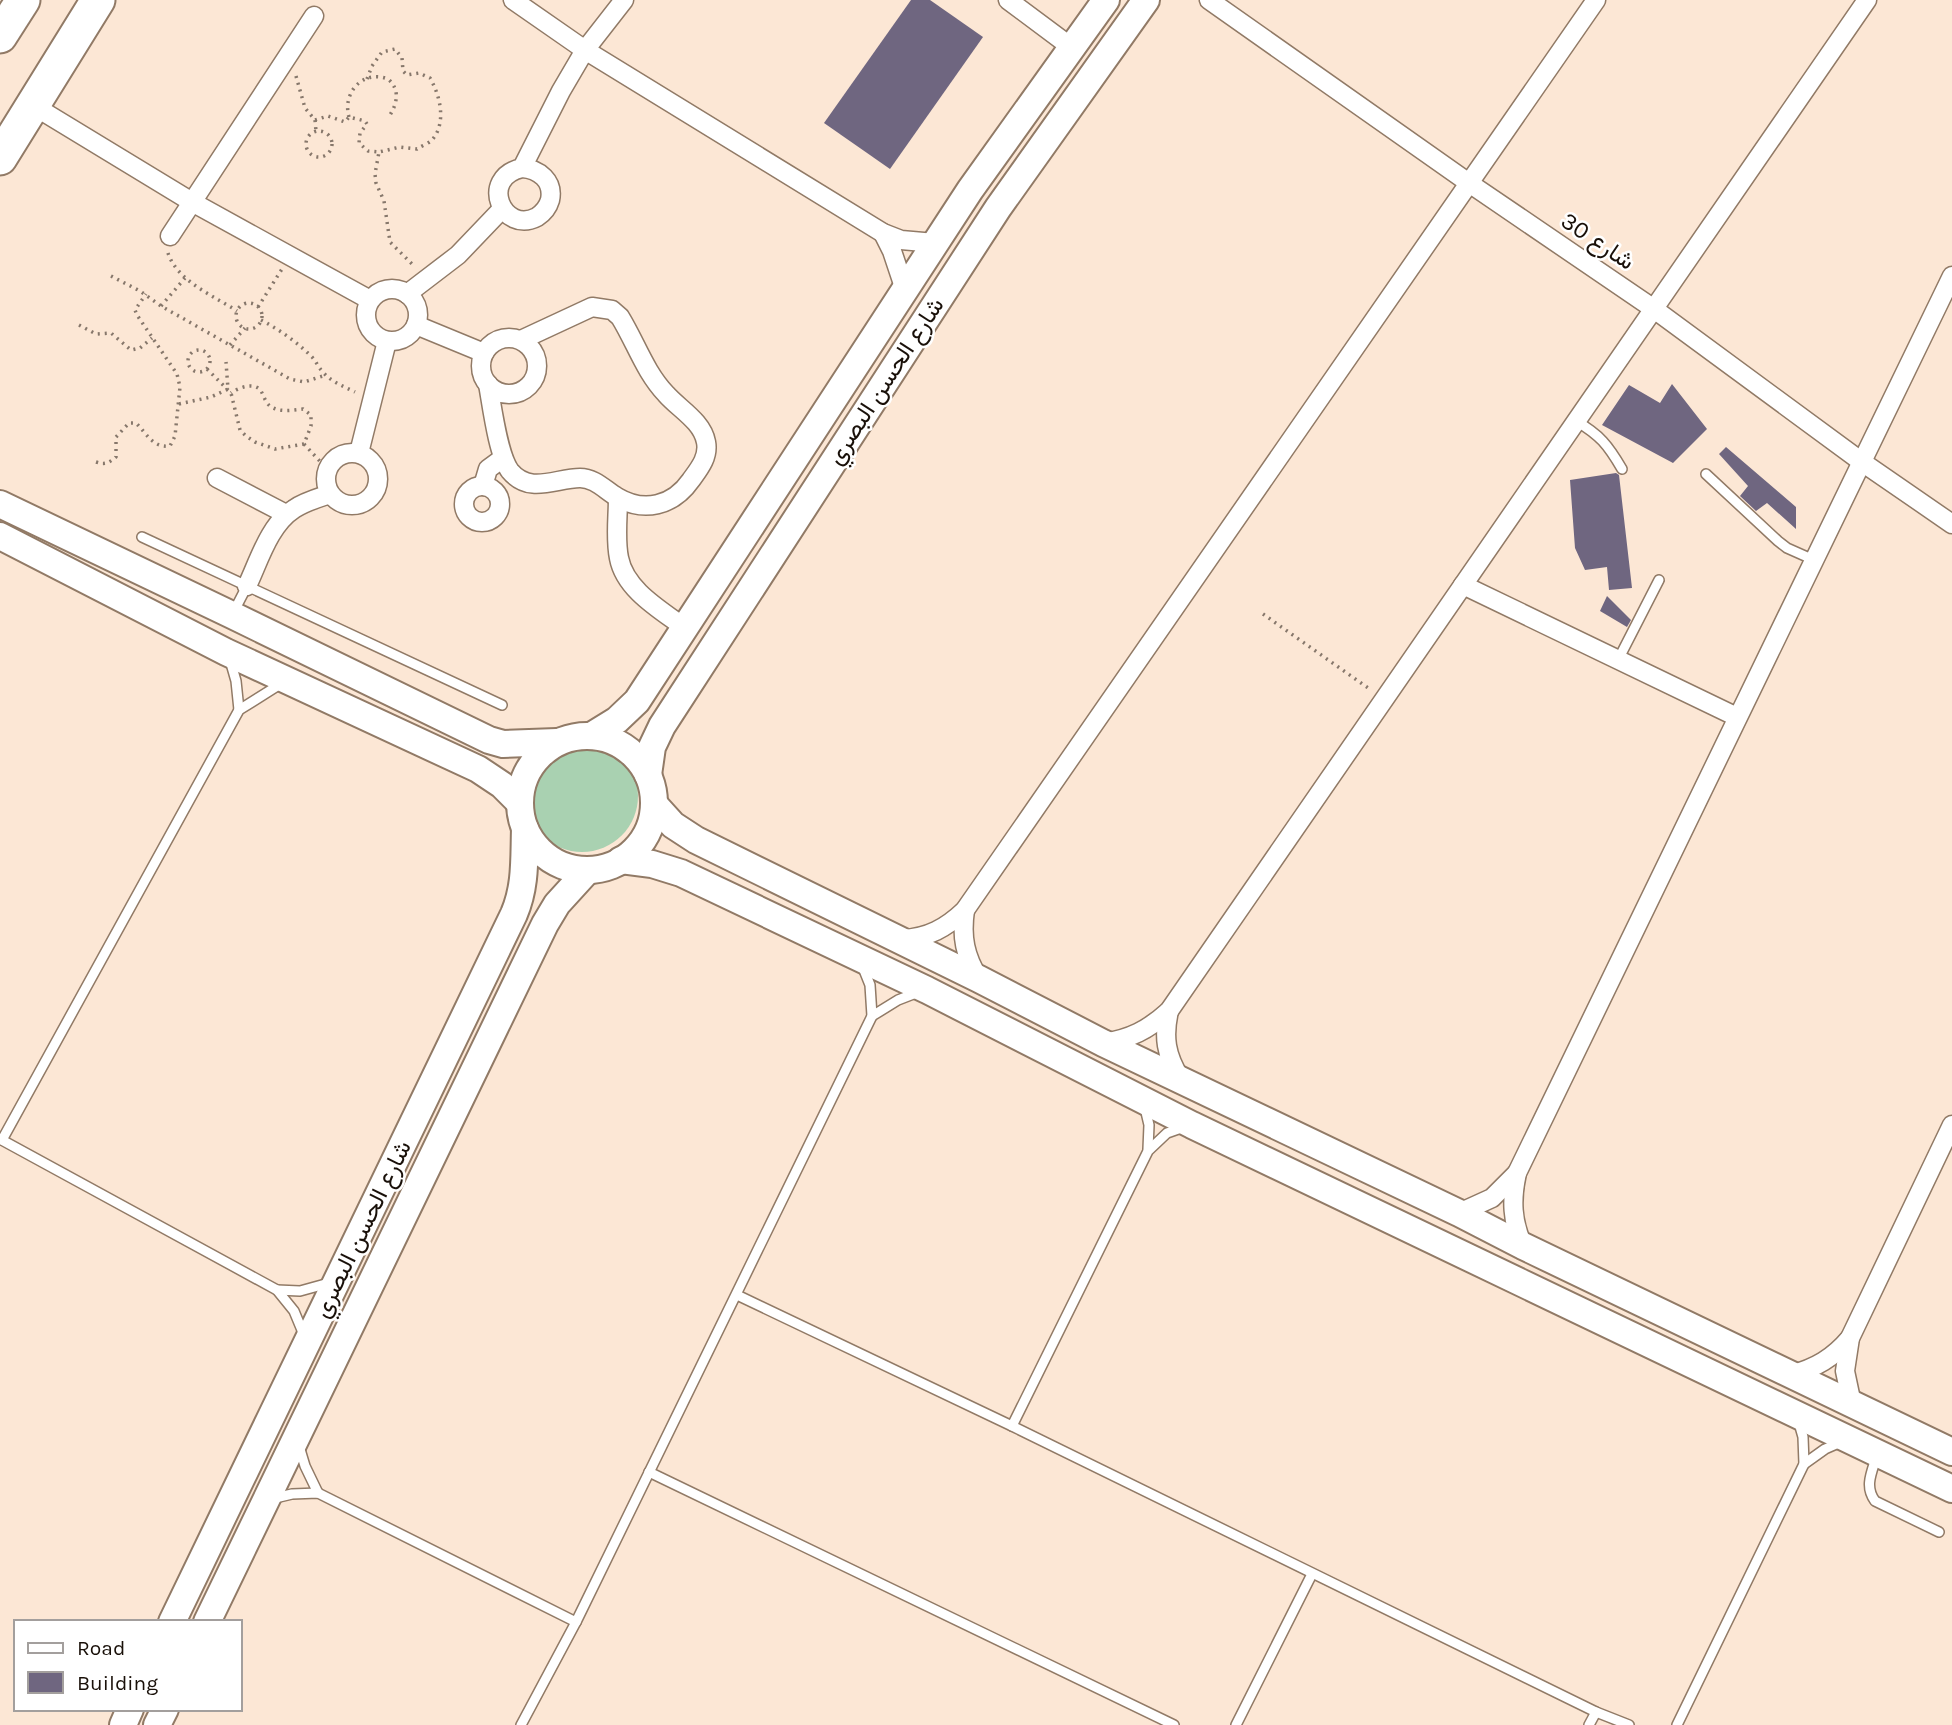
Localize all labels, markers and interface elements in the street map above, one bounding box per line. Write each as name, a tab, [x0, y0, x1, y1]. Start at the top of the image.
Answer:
street label: شارع 30	[1555, 206, 1640, 277]
street label: شارع الحسن البصري	[821, 292, 954, 473]
street label: شارع الحسن البصري	[307, 1136, 422, 1324]
legend	[14, 1620, 242, 1711]
text: Road	[77, 1636, 125, 1660]
text: Building	[77, 1671, 158, 1695]

